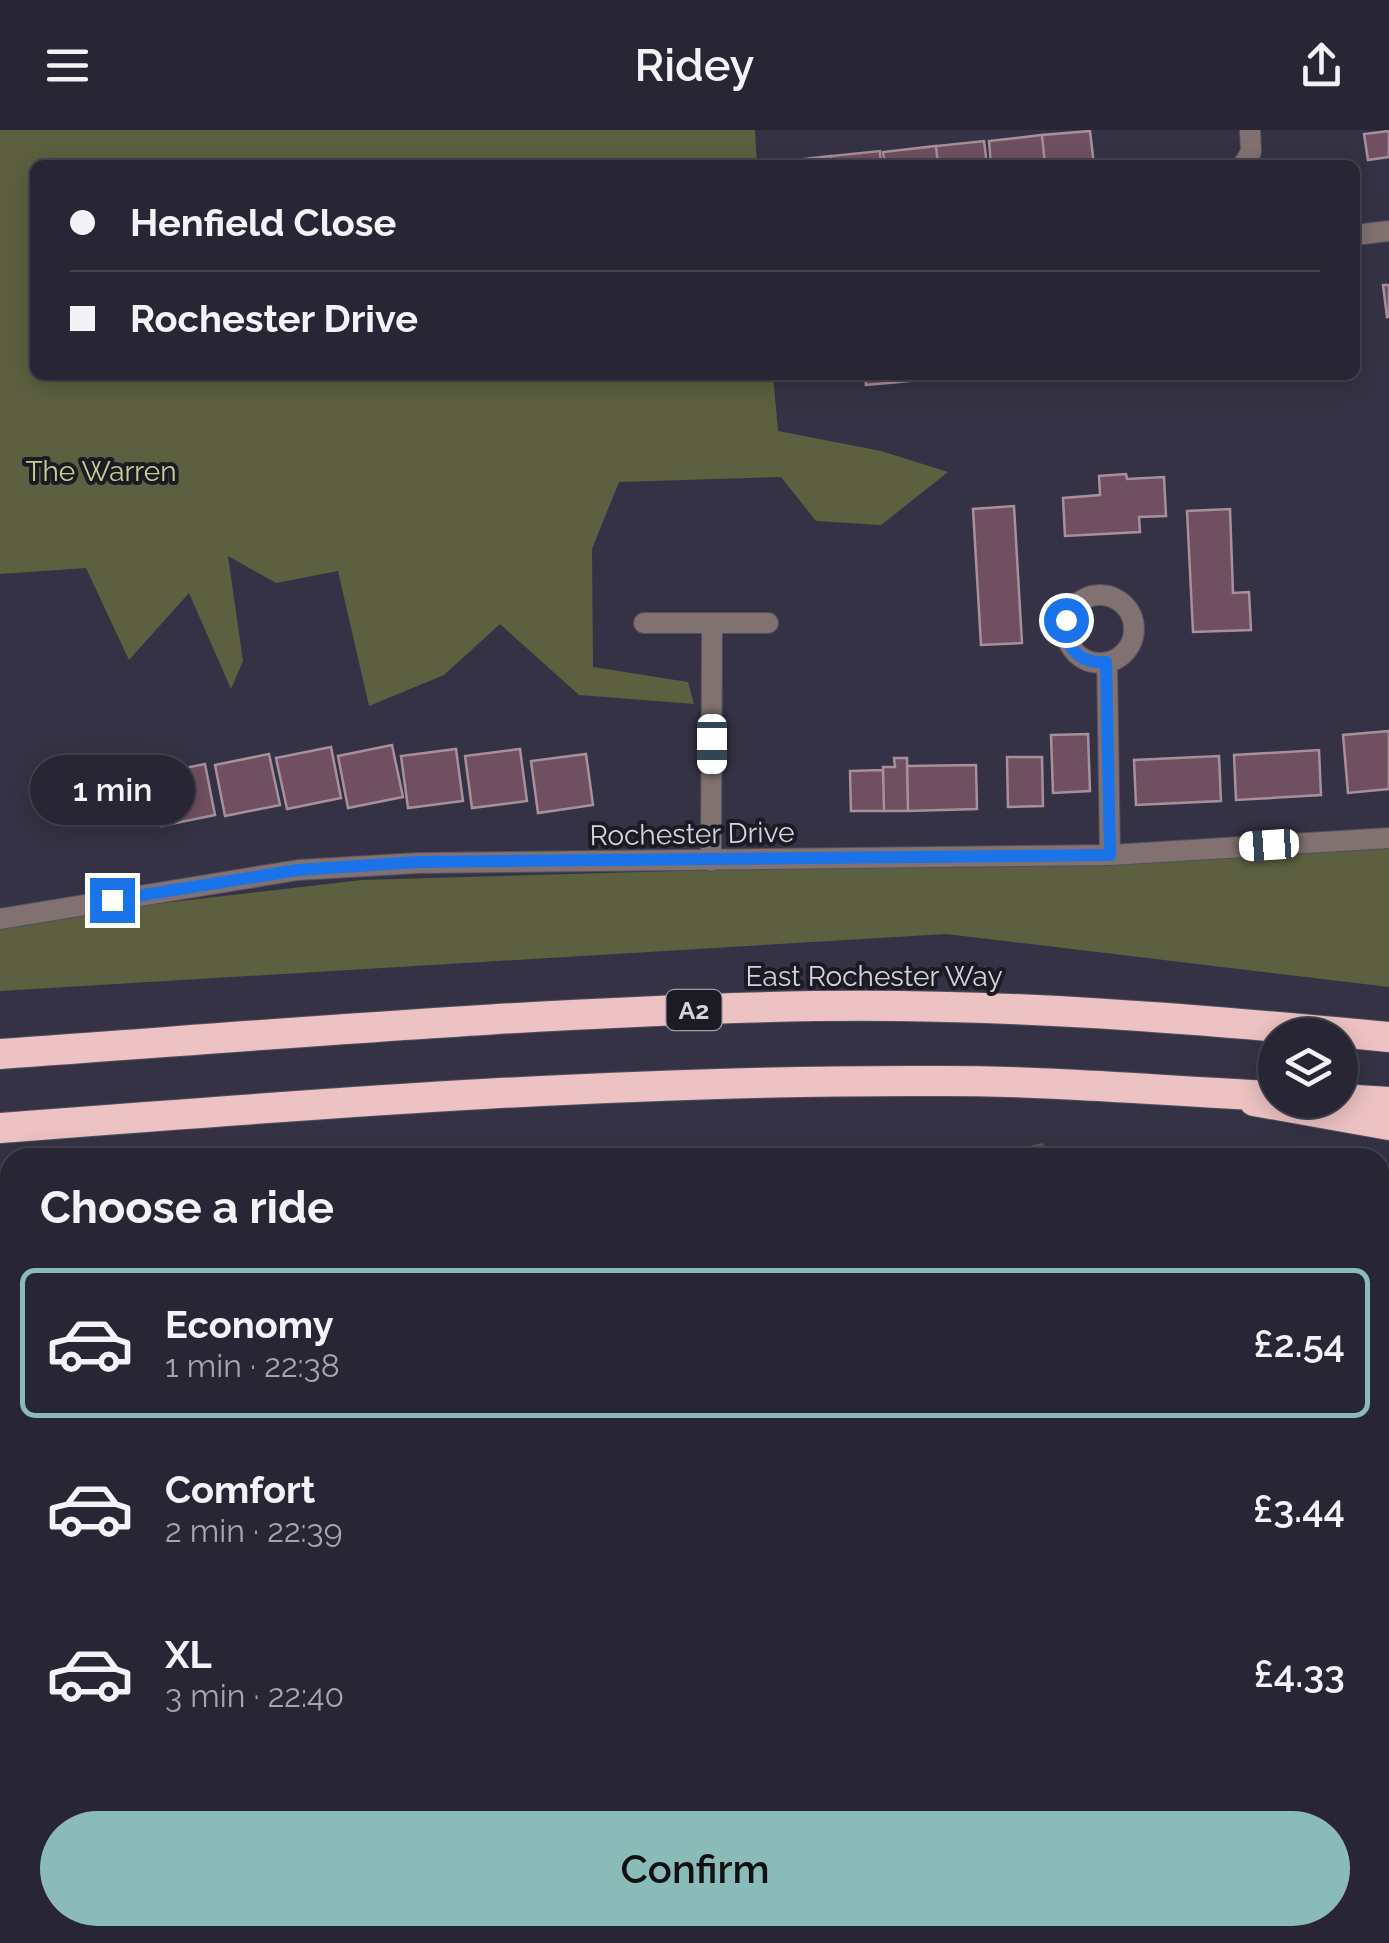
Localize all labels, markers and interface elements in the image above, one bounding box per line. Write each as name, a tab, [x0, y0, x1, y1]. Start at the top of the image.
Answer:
icon: menu	[40, 38, 95, 93]
icon: share	[1294, 38, 1349, 93]
text: Ridey	[635, 39, 754, 92]
text: Henfield Close	[130, 200, 396, 245]
text: Rochester Drive	[130, 296, 418, 341]
park label: The Warren	[25, 455, 177, 488]
route start	[1044, 598, 1089, 643]
car	[697, 714, 727, 774]
callout: 1 min	[29, 755, 194, 825]
text: 1 min	[73, 771, 152, 808]
street label: Rochester Drive	[589, 816, 795, 852]
car	[1238, 828, 1300, 862]
route end	[90, 878, 135, 923]
street label: East Rochester Way	[745, 960, 1003, 993]
road number: A2	[666, 990, 722, 1030]
map controls	[1258, 1018, 1358, 1118]
button: layers	[1258, 1018, 1358, 1118]
text: Choose a ride	[40, 1181, 334, 1234]
icon: car	[45, 1298, 135, 1388]
text: Economy	[165, 1302, 334, 1347]
text: £2.54	[1254, 1321, 1345, 1366]
text: 1 min · 22:38	[165, 1347, 340, 1384]
icon: car	[45, 1463, 135, 1553]
text: Comfort	[165, 1467, 315, 1512]
text: £3.44	[1253, 1486, 1345, 1531]
text: 2 min · 22:39	[165, 1512, 342, 1549]
icon: car	[45, 1628, 135, 1718]
text: XL	[165, 1632, 212, 1677]
text: £4.33	[1254, 1651, 1345, 1696]
text: 3 min · 22:40	[165, 1677, 344, 1714]
button: Confirm	[40, 1811, 1350, 1926]

